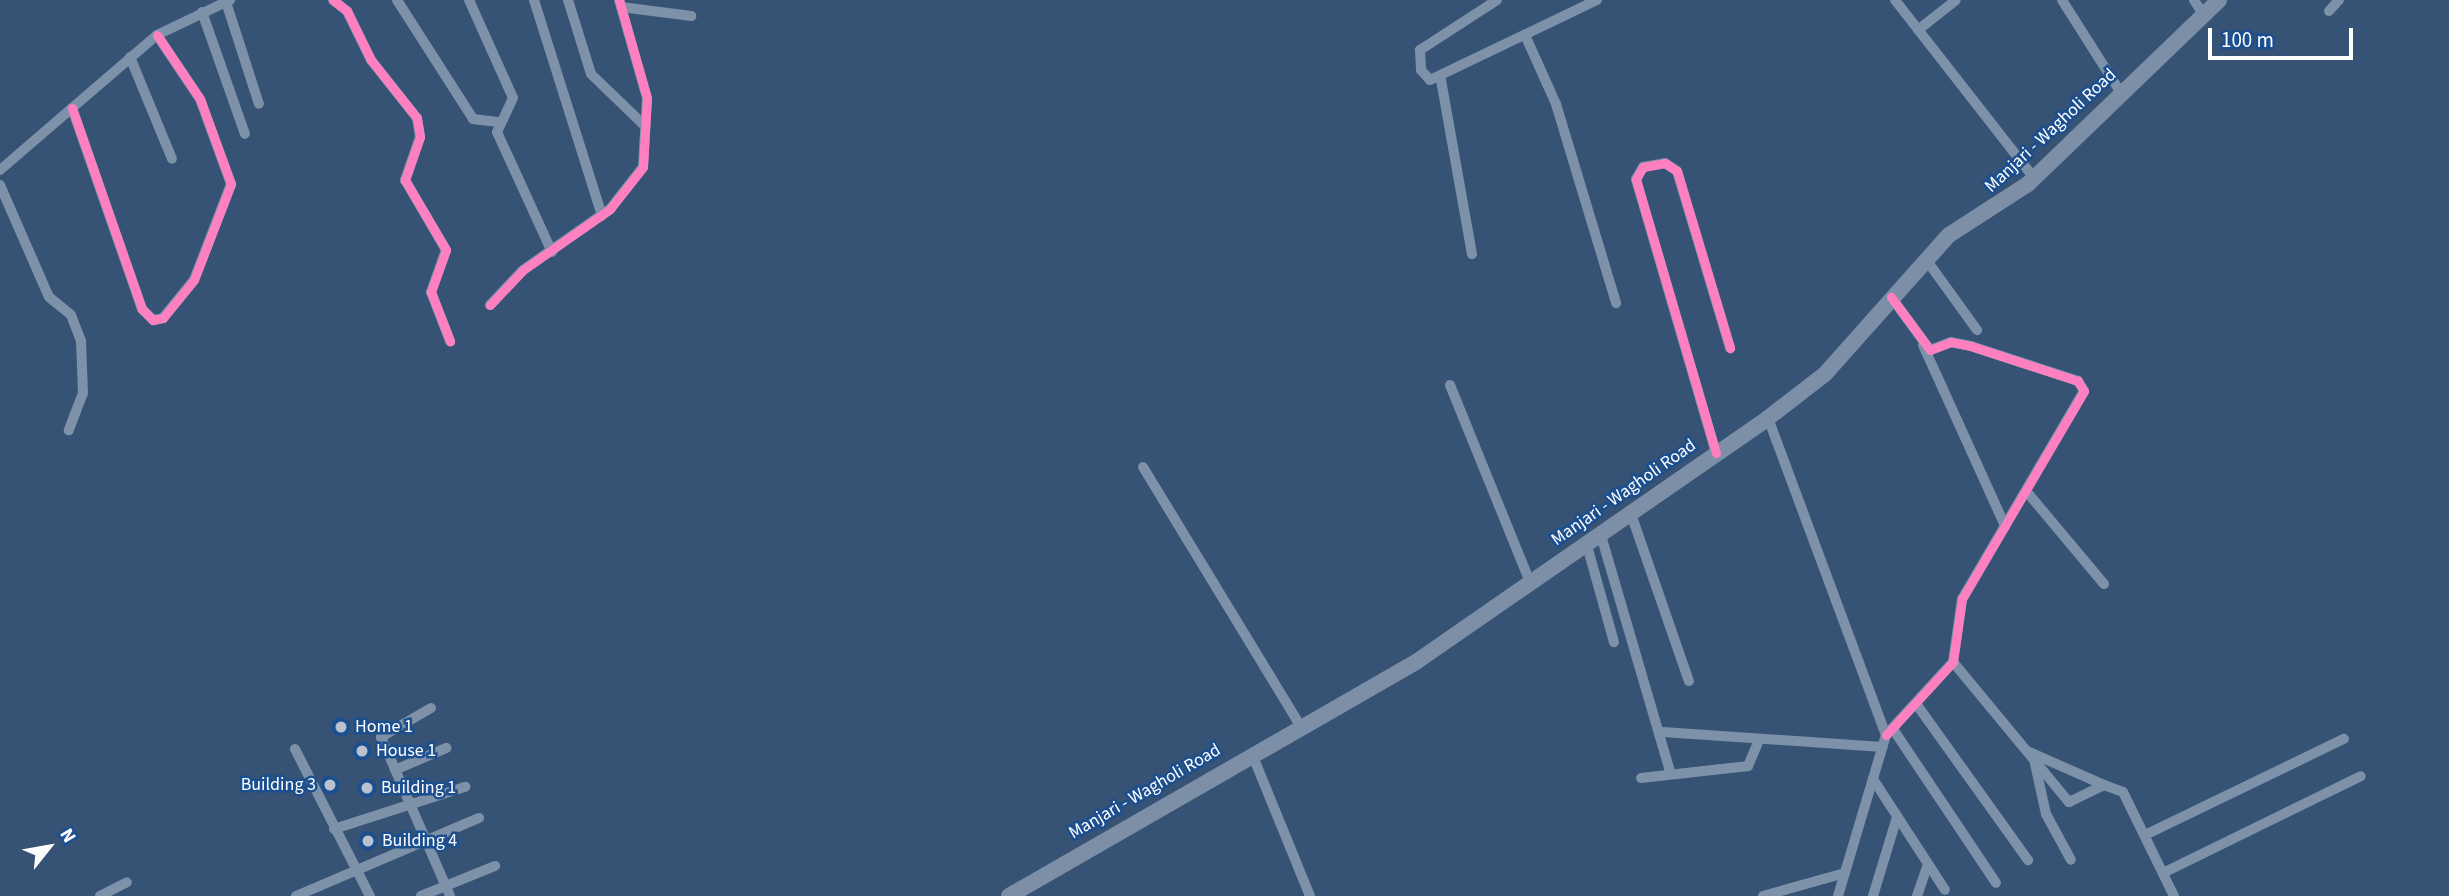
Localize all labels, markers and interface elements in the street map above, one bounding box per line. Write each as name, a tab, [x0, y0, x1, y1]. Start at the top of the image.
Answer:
scale bar	[2211, 14, 2356, 58]
text: 100 m	[2221, 25, 2274, 55]
street label: Manjari - Wagholi Road	[1981, 65, 2121, 197]
street label: Manjari - Wagholi Road	[1547, 435, 1701, 551]
place label: Home 1	[355, 716, 413, 738]
marker: Home 1	[333, 719, 349, 735]
place label: House 1	[376, 740, 436, 762]
street label: Manjari - Wagholi Road	[1065, 740, 1225, 844]
marker: House 1	[354, 743, 370, 759]
place label: Building 3	[241, 774, 316, 796]
marker: Building 3	[322, 777, 338, 793]
place label: Building 1	[381, 777, 456, 799]
marker: Building 1	[359, 780, 375, 796]
north arrow	[14, 812, 84, 882]
text: N	[53, 824, 82, 848]
place label: Building 4	[382, 830, 457, 852]
marker: Building 4	[360, 833, 376, 849]

